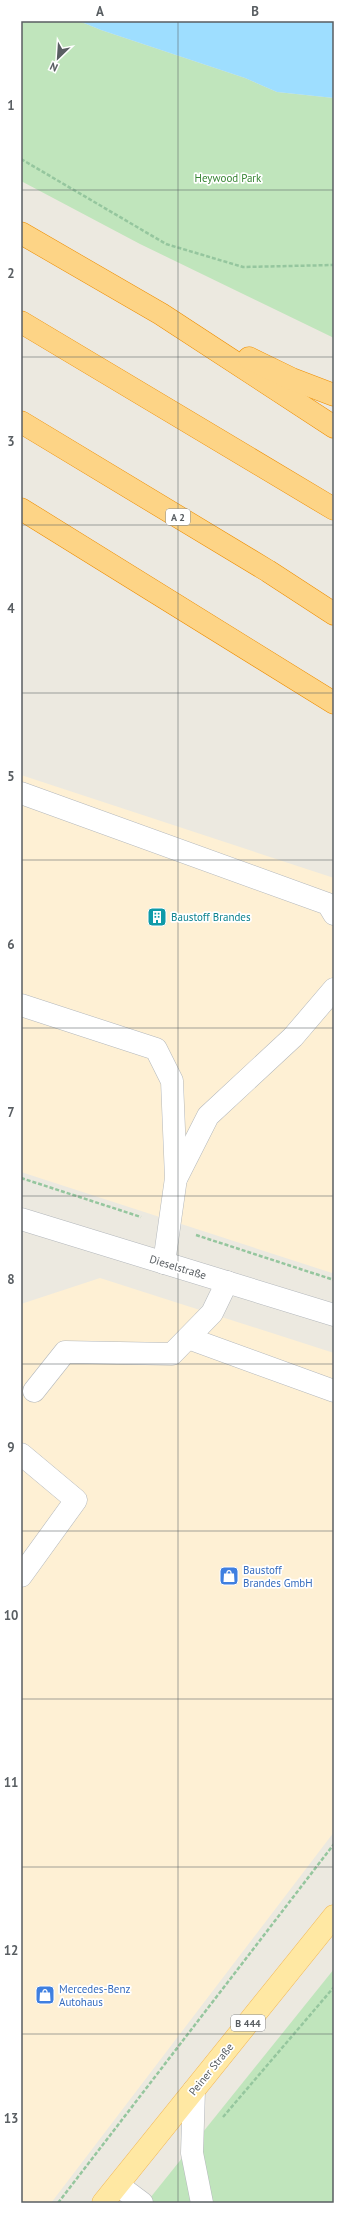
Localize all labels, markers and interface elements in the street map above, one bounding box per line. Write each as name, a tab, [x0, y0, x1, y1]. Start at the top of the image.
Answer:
text: A	[96, 3, 104, 20]
text: B	[251, 3, 259, 20]
north arrow	[38, 38, 78, 78]
text: N	[48, 59, 60, 75]
text: 1	[7, 97, 15, 114]
park label: Heywood Park	[195, 171, 262, 185]
text: 2	[7, 265, 15, 282]
text: 3	[7, 433, 15, 450]
road number: A 2	[166, 509, 190, 525]
text: 4	[7, 600, 15, 617]
text: 5	[7, 768, 15, 785]
building icon: Baustoff Brandes	[146, 906, 168, 928]
place label: Baustoff Brandes	[171, 910, 251, 924]
text: 6	[7, 936, 15, 953]
text: 7	[7, 1104, 15, 1121]
street label: Dieselstraße	[148, 1252, 209, 1282]
text: 8	[7, 1271, 15, 1288]
text: 9	[7, 1439, 15, 1456]
place label: Baustoff Brandes GmbH	[243, 1563, 313, 1590]
shop icon: Baustoff Brandes GmbH	[218, 1565, 240, 1587]
text: 10	[4, 1607, 18, 1624]
text: 11	[4, 1774, 18, 1791]
text: 12	[4, 1942, 18, 1959]
place label: Mercedes-Benz Autohaus	[59, 1982, 130, 2009]
shop icon: Mercedes-Benz Autohaus	[34, 1984, 56, 2006]
road number: B 444	[231, 2015, 265, 2031]
street label: Peiner Straße	[186, 2040, 237, 2098]
text: 13	[4, 2110, 18, 2127]

